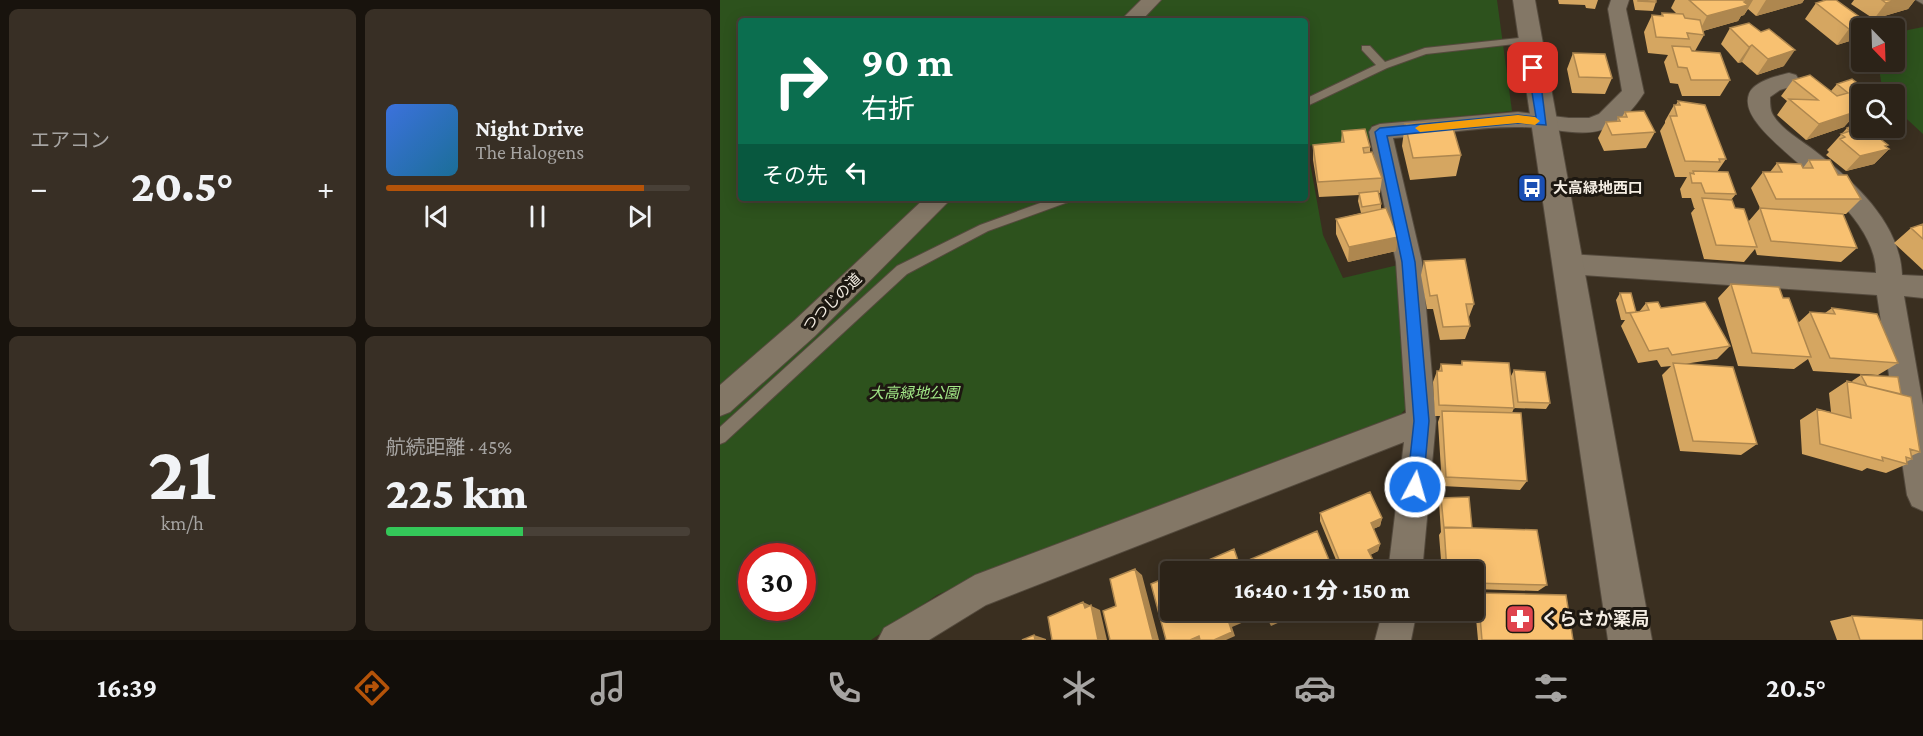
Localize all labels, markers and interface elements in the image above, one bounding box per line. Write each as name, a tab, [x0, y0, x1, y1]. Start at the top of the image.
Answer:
north arrow	[1851, 18, 1905, 72]
map controls	[1851, 18, 1905, 138]
text: 90 m	[861, 38, 953, 85]
icon: right	[762, 42, 840, 120]
pin	[1507, 42, 1558, 93]
icon: arrive	[1516, 51, 1549, 84]
button: search	[1851, 84, 1905, 138]
text: 右折	[861, 94, 915, 124]
text: Night Drive	[476, 116, 584, 141]
text: エアコン	[30, 129, 110, 151]
text: The Halogens	[476, 141, 584, 163]
icon: left	[840, 156, 873, 189]
text: 20.5°	[131, 161, 234, 211]
text: その先	[762, 163, 828, 188]
text: −	[30, 169, 47, 206]
text: +	[317, 169, 335, 206]
bus stop icon: 大高緑地西口	[1516, 172, 1548, 204]
place label: 大高緑地西口	[1553, 180, 1643, 196]
icon: previous	[420, 200, 453, 233]
icon: pause	[521, 200, 554, 233]
icon: next	[623, 200, 656, 233]
street label: つつじの道	[799, 270, 865, 334]
park label: 大高緑地公園	[869, 385, 961, 401]
text: 21	[148, 429, 217, 516]
text: 航続距離 · 45%	[386, 436, 512, 458]
position arrow	[1383, 455, 1447, 519]
text: 225 km	[386, 468, 527, 518]
text: km/h	[161, 512, 204, 534]
speed limit sign: 30	[738, 543, 816, 621]
text: 16:40 · 1 分 · 150 m	[1234, 578, 1410, 603]
pharmacy icon: くらさか薬局	[1504, 603, 1536, 635]
place label: くらさか薬局	[1541, 609, 1649, 629]
icon: directions	[351, 667, 393, 709]
icon: music	[587, 667, 629, 709]
icon: phone	[823, 667, 865, 709]
icon: climate	[1058, 667, 1100, 709]
icon: car	[1294, 667, 1336, 709]
icon: filters	[1530, 667, 1572, 709]
text: 16:39	[97, 673, 157, 703]
text: 20.5°	[1766, 673, 1826, 703]

